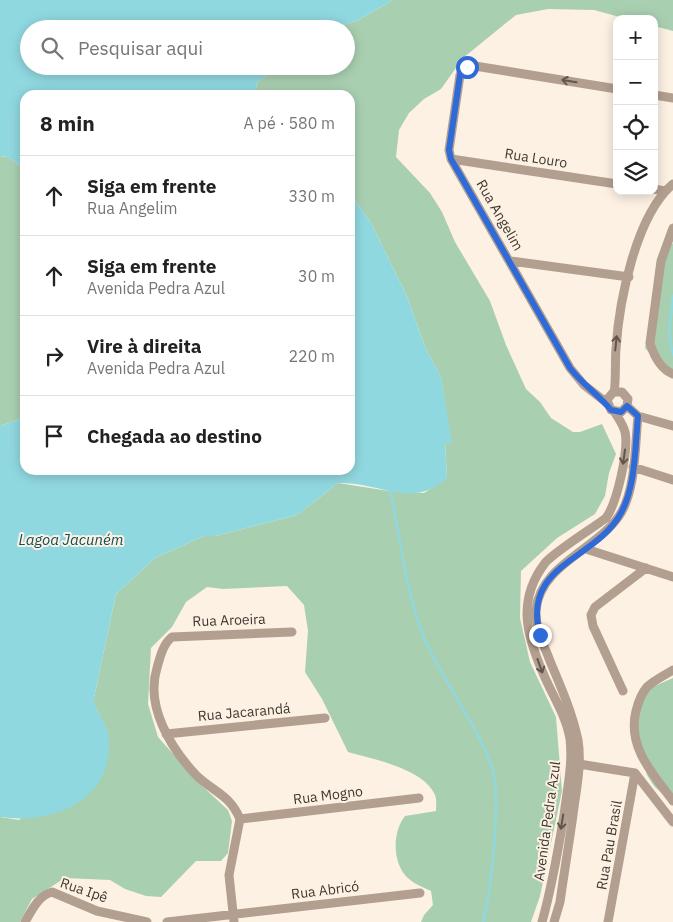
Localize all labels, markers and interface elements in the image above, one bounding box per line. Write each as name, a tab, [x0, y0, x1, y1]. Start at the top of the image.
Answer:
map controls	[613, 15, 658, 195]
button: +	[613, 15, 658, 60]
search box	[20, 20, 355, 75]
icon: search	[38, 34, 66, 62]
text: Pesquisar aqui	[78, 36, 203, 60]
route start	[456, 56, 479, 79]
button: −	[613, 60, 658, 105]
one-way arrow	[561, 76, 577, 86]
button: locate	[613, 105, 658, 150]
text: 8 min	[40, 109, 95, 137]
text: A pé · 580 m	[244, 113, 335, 133]
street label: Rua Louro	[503, 144, 569, 172]
button: layers	[613, 150, 658, 195]
text: Siga em frente	[87, 174, 217, 198]
street label: Rua Angelim	[472, 176, 528, 254]
icon: ahead	[40, 182, 68, 210]
text: 330 m	[288, 186, 335, 206]
text: Rua Angelim	[87, 198, 177, 218]
text: Siga em frente	[87, 254, 217, 278]
icon: ahead	[40, 262, 68, 290]
text: 30 m	[298, 266, 335, 286]
text: Avenida Pedra Azul	[87, 278, 225, 298]
text: Vire à direita	[87, 334, 202, 358]
one-way arrow	[612, 335, 621, 351]
icon: right	[40, 342, 68, 370]
text: 220 m	[288, 346, 335, 366]
text: Avenida Pedra Azul	[87, 358, 225, 378]
icon: arrive	[40, 422, 68, 450]
text: Chegada ao destino	[87, 424, 262, 448]
one-way arrow	[618, 449, 628, 465]
water label: Lagoa Jacuném	[19, 530, 123, 549]
street label: Rua Aroeira	[192, 610, 266, 630]
route end	[529, 624, 552, 647]
one-way arrow	[536, 658, 545, 674]
street label: Rua Jacarandá	[197, 699, 292, 725]
street label: Avenida Pedra Azul	[530, 760, 564, 882]
street label: Rua Mogno	[292, 782, 364, 808]
street label: Rua Pau Brasil	[592, 799, 626, 891]
one-way arrow	[557, 814, 567, 830]
street label: Rua Ipê	[58, 873, 110, 907]
street label: Rua Abricó	[290, 877, 360, 903]

